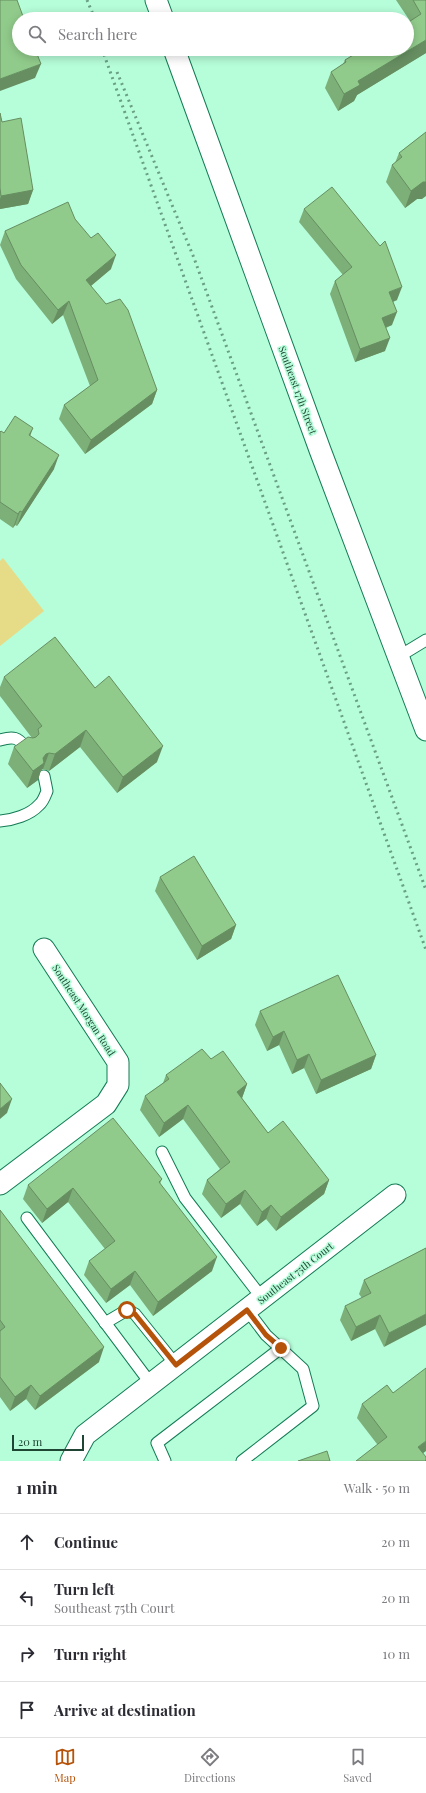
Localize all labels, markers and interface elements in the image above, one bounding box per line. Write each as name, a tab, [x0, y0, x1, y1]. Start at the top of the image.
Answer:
search box	[12, 12, 414, 56]
icon: search	[26, 23, 48, 45]
text: Search here	[58, 24, 137, 44]
street label: Southeast 17th Street	[276, 344, 321, 437]
street label: Southeast Morgan Road	[49, 962, 119, 1059]
street label: Southeast 75th Court	[254, 1239, 336, 1307]
route start	[118, 1301, 136, 1319]
route end	[272, 1339, 290, 1357]
scale bar	[12, 1433, 84, 1452]
text: 20 m	[18, 1434, 42, 1449]
text: 1 min	[16, 1476, 58, 1498]
text: Walk · 50 m	[344, 1479, 410, 1496]
icon: ahead	[16, 1531, 38, 1553]
text: Continue	[54, 1532, 118, 1552]
text: 20 m	[381, 1533, 410, 1550]
text: Turn left	[54, 1579, 115, 1599]
icon: left	[16, 1587, 38, 1609]
text: 20 m	[381, 1589, 410, 1606]
text: Southeast 75th Court	[54, 1599, 175, 1616]
icon: right	[16, 1643, 38, 1665]
text: Turn right	[54, 1644, 127, 1664]
text: 10 m	[383, 1645, 410, 1662]
icon: arrive	[16, 1699, 38, 1721]
text: Arrive at destination	[54, 1700, 196, 1720]
tab: Map	[54, 1746, 76, 1785]
tab: Directions	[184, 1746, 235, 1785]
tab: Saved	[343, 1746, 372, 1785]

